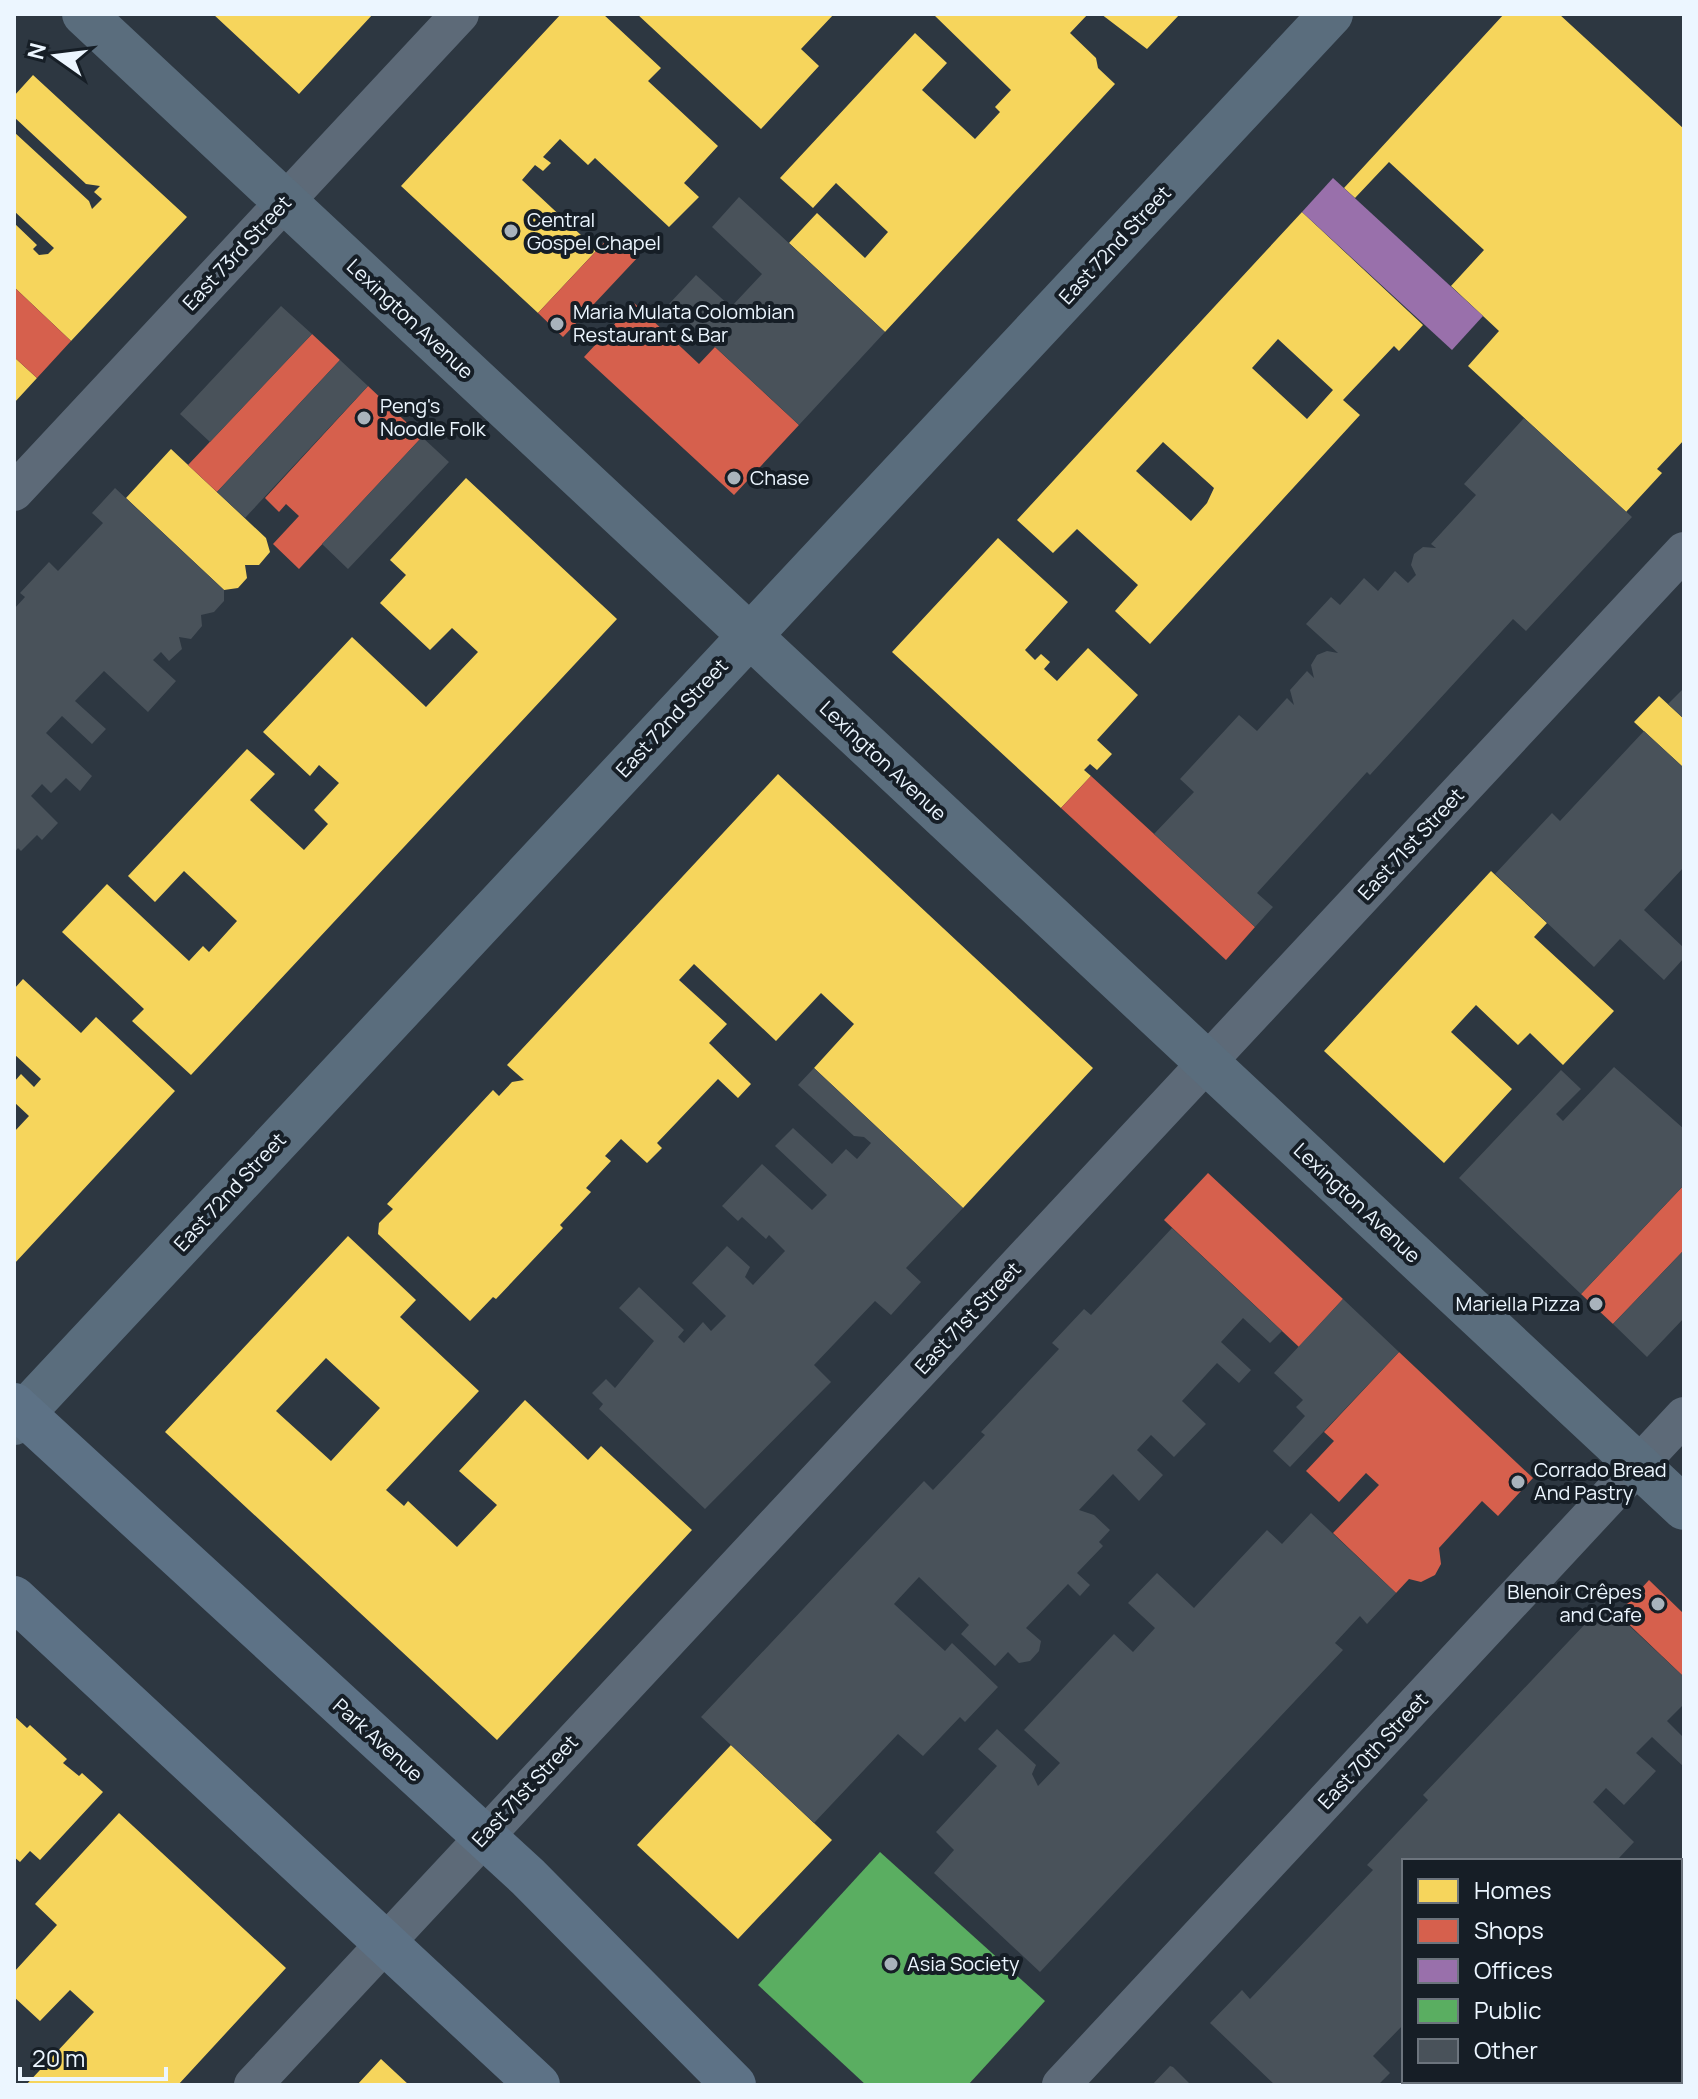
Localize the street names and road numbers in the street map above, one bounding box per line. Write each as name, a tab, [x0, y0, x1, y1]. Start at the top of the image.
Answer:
street label: East 72nd Street	[1053, 180, 1177, 310]
street label: East 73rd Street	[176, 189, 297, 316]
street label: Lexington Avenue	[341, 253, 480, 385]
street label: East 72nd Street	[610, 653, 734, 783]
street label: Lexington Avenue	[814, 695, 953, 827]
street label: East 71st Street	[1352, 782, 1470, 906]
street label: East 72nd Street	[168, 1127, 292, 1257]
street label: Lexington Avenue	[1288, 1137, 1427, 1269]
street label: East 71st Street	[909, 1256, 1027, 1380]
street label: East 70th Street	[1312, 1687, 1434, 1815]
street label: Park Avenue	[328, 1692, 429, 1787]
street label: East 71st Street	[466, 1729, 584, 1853]

